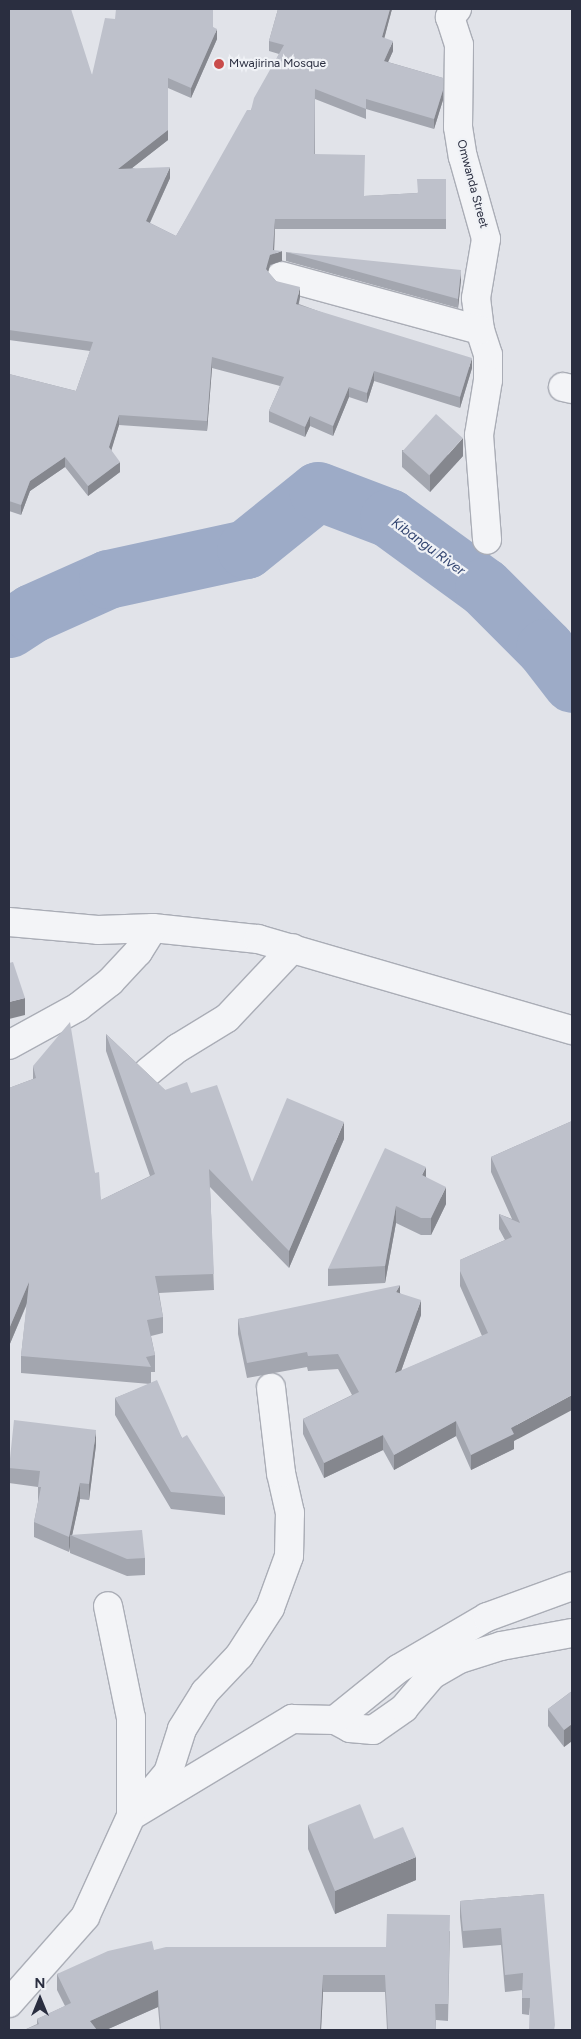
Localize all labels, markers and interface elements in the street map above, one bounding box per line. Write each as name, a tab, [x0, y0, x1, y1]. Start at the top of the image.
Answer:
place label: Mwajirina Mosque	[229, 57, 326, 71]
marker: Mwajirina Mosque	[213, 58, 225, 70]
street label: Omwanda Street	[453, 138, 491, 230]
water label: Kibangu River	[388, 515, 468, 579]
north arrow	[15, 1974, 65, 2024]
text: N	[35, 1975, 45, 1992]

